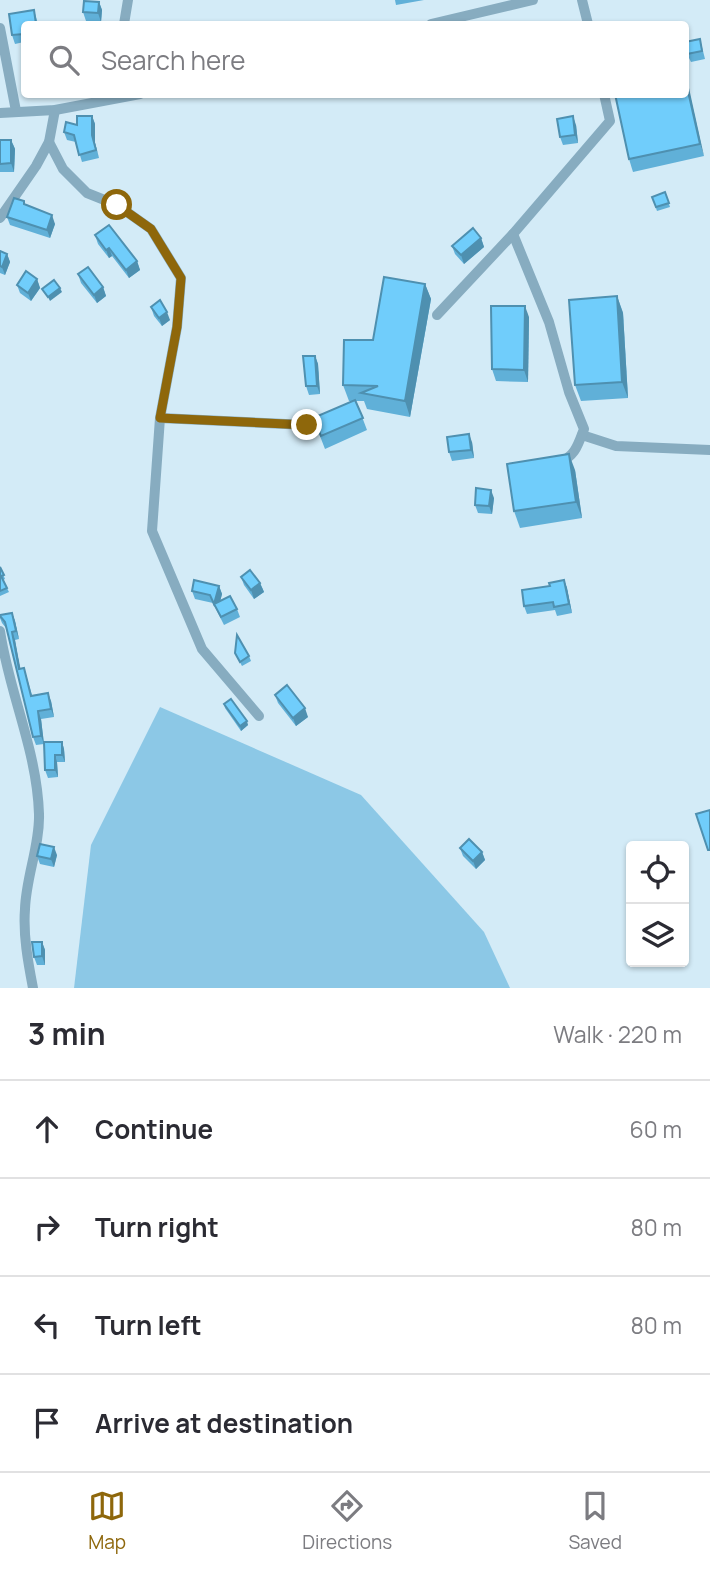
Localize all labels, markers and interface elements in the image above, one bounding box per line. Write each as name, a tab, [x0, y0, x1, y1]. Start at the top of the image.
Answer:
search box	[21, 21, 689, 98]
icon: search	[45, 41, 83, 79]
text: Search here	[101, 42, 246, 78]
route start	[101, 189, 132, 220]
route end	[291, 409, 322, 440]
map controls	[626, 841, 689, 967]
button: locate	[626, 841, 689, 904]
button: layers	[626, 904, 689, 967]
text: 3 min	[28, 1013, 106, 1054]
text: Walk · 220 m	[553, 1018, 682, 1050]
icon: ahead	[28, 1110, 66, 1148]
text: Continue	[95, 1111, 213, 1147]
text: 60 m	[630, 1113, 682, 1145]
icon: right	[28, 1208, 66, 1246]
text: Turn right	[95, 1209, 219, 1245]
text: 80 m	[631, 1211, 682, 1243]
icon: left	[28, 1306, 66, 1344]
text: Turn left	[95, 1307, 202, 1343]
text: 80 m	[631, 1309, 682, 1341]
icon: arrive	[28, 1404, 66, 1442]
text: Arrive at destination	[95, 1405, 353, 1441]
tab: Map	[88, 1487, 126, 1555]
tab: Directions	[302, 1487, 392, 1555]
tab: Saved	[568, 1487, 622, 1555]

